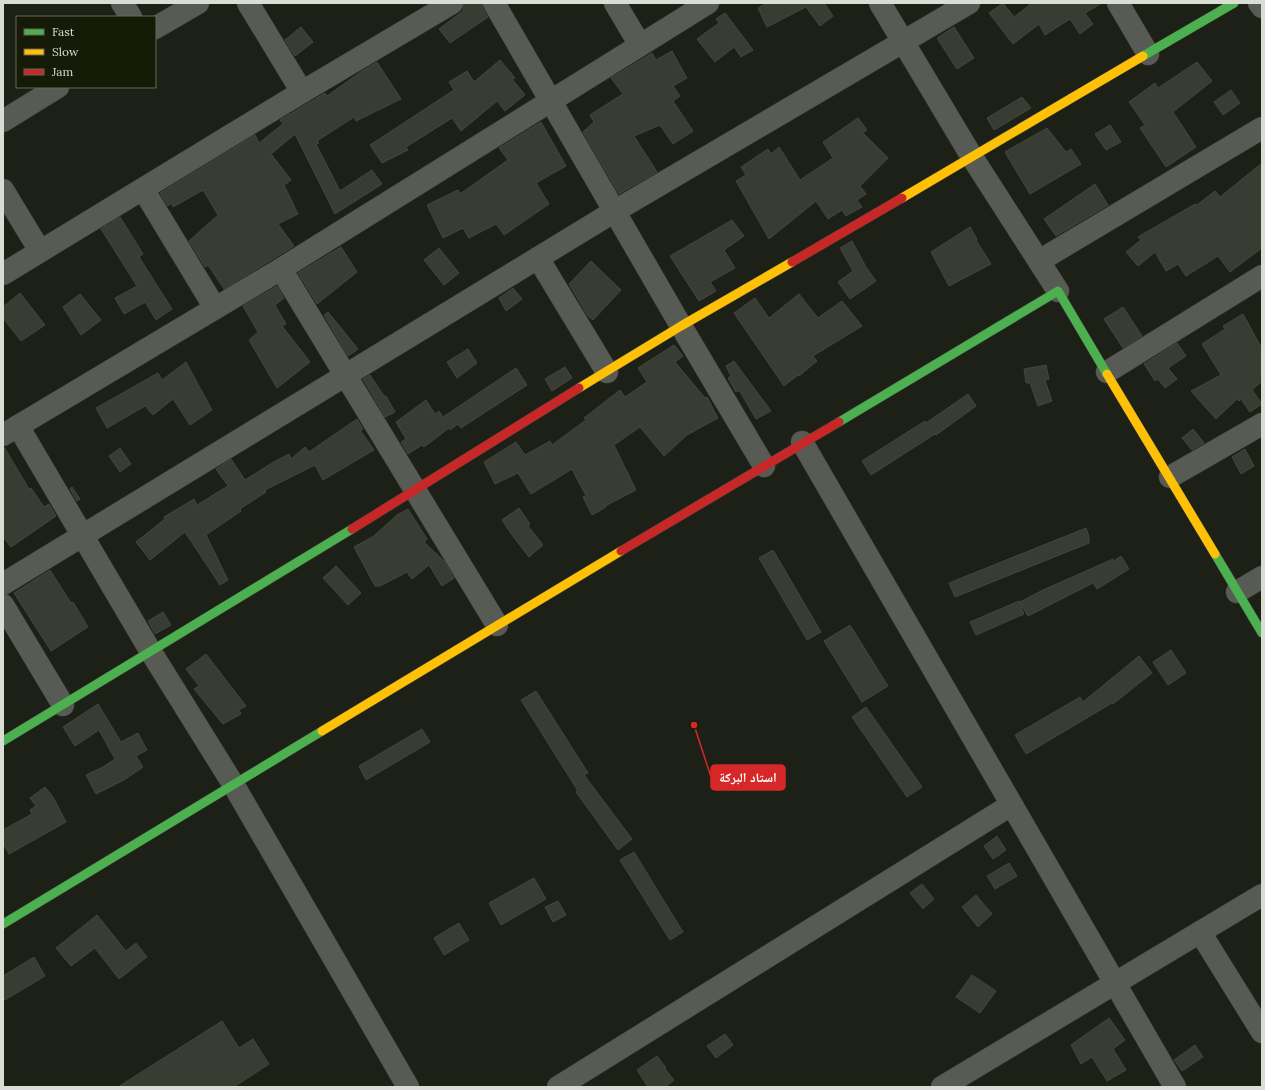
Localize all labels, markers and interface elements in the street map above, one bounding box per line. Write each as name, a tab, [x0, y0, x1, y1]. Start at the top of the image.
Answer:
legend	[16, 16, 156, 88]
text: Fast	[52, 24, 75, 39]
text: Slow	[52, 44, 79, 59]
text: Jam	[51, 64, 73, 79]
callout: استاد البركة	[711, 765, 785, 790]
text: استاد البركة	[719, 769, 777, 786]

